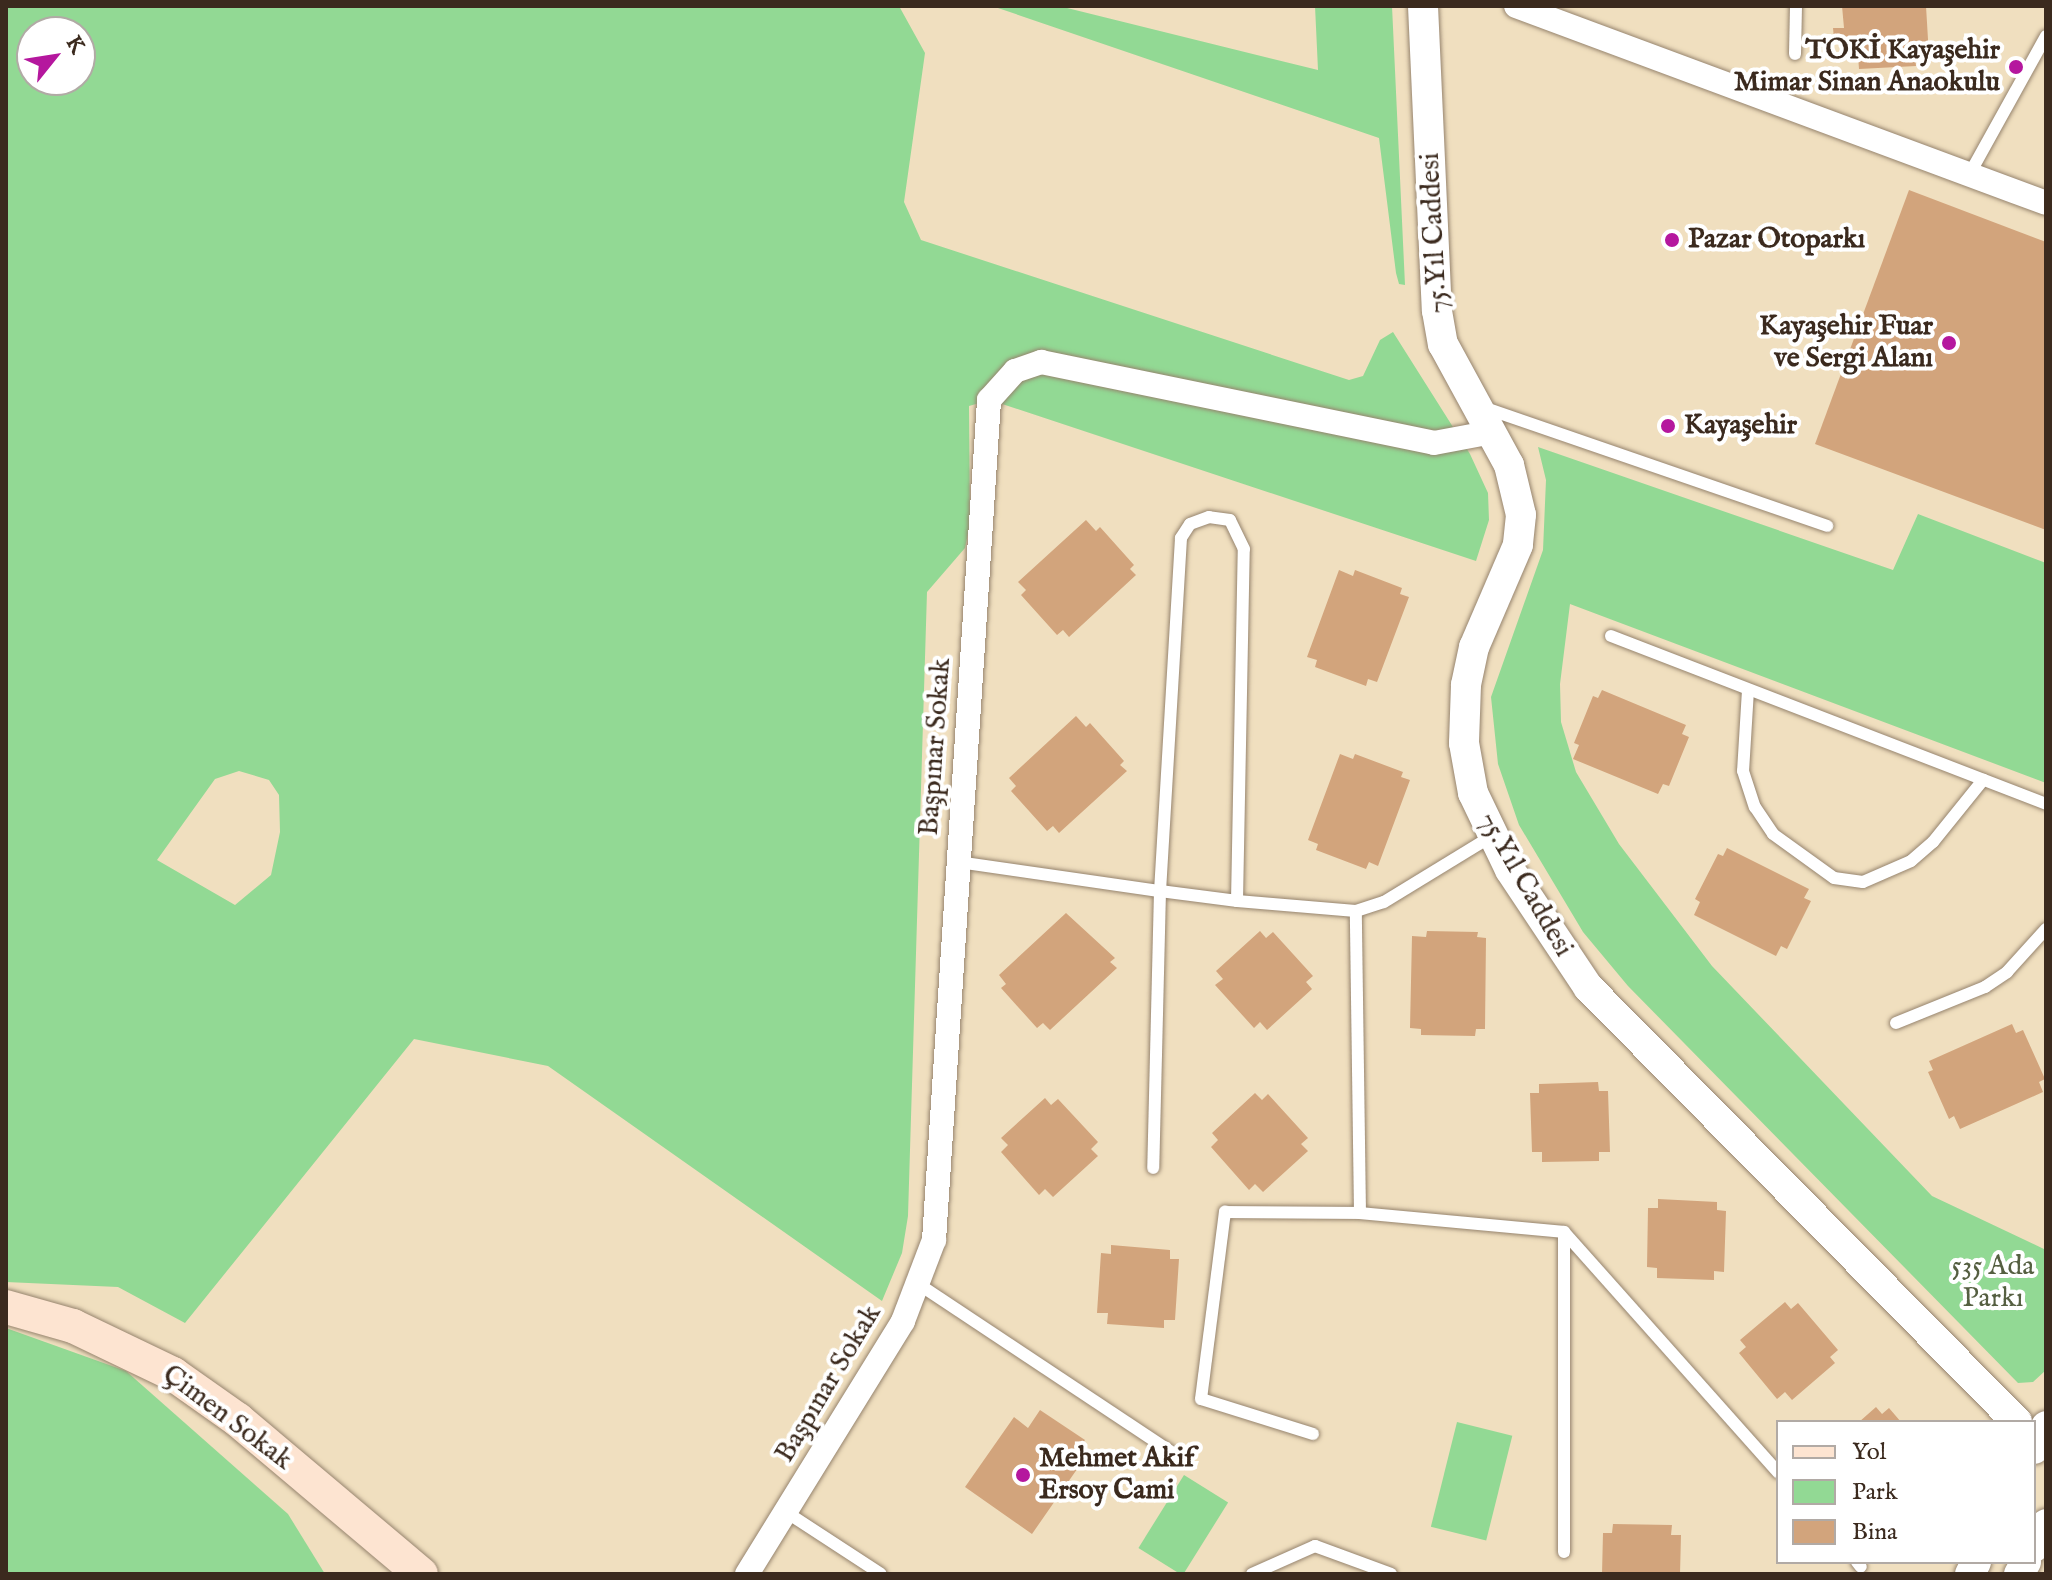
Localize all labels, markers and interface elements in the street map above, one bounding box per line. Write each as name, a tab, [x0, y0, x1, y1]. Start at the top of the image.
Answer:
north arrow	[16, 16, 96, 96]
text: K	[59, 31, 91, 59]
place label: TOKİ Kayaşehir Mimar Sinan Anaokulu	[1734, 34, 2000, 100]
marker: TOKİ Kayaşehir Mimar Sinan Anaokulu	[2007, 58, 2025, 76]
street label: 75.Yıl Caddesi	[1414, 152, 1456, 314]
place label: Pazar Otoparkı	[1688, 223, 1865, 257]
marker: Pazar Otoparkı	[1663, 231, 1681, 249]
place label: Kayaşehir Fuar ve Sergi Alanı	[1759, 310, 1933, 376]
marker: Kayaşehir Fuar ve Sergi Alanı	[1940, 334, 1958, 352]
place label: Kayaşehir	[1684, 409, 1797, 443]
marker: Kayaşehir	[1659, 417, 1677, 435]
street label: Başpınar Sokak	[913, 657, 959, 837]
street label: 75.Yıl Caddesi	[1470, 807, 1580, 963]
park label: 535 Ada Parkı	[1952, 1250, 2034, 1316]
street label: Başpınar Sokak	[769, 1299, 889, 1469]
street label: Çimen Sokak	[155, 1358, 299, 1478]
legend	[1776, 1420, 2036, 1564]
text: Yol	[1852, 1437, 1886, 1468]
place label: Mehmet Akif Ersoy Cami	[1039, 1442, 1195, 1508]
marker: Mehmet Akif Ersoy Cami	[1014, 1466, 1032, 1484]
text: Park	[1852, 1477, 1898, 1508]
text: Bina	[1852, 1517, 1897, 1548]

